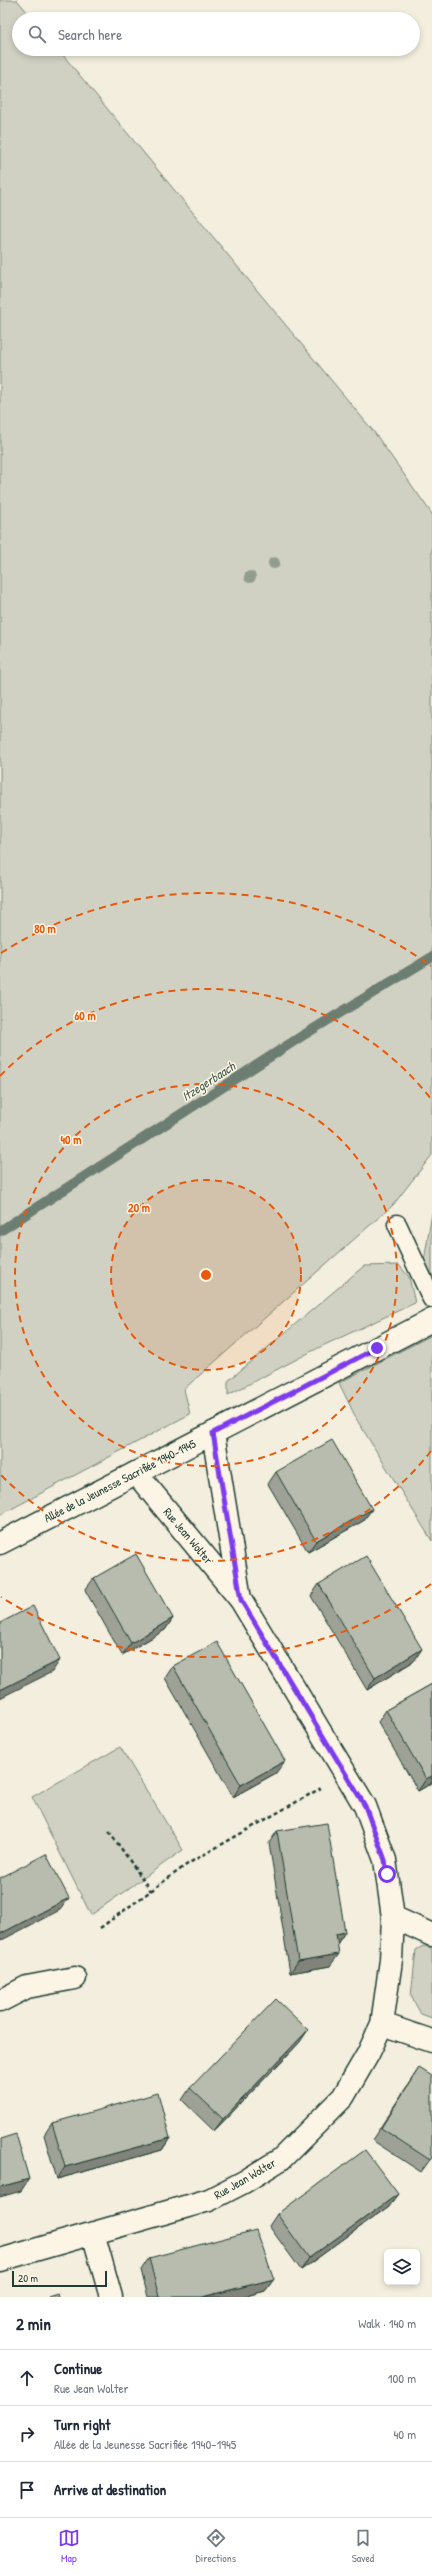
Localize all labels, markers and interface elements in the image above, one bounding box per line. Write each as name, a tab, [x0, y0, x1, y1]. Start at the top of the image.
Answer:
search box	[12, 12, 420, 56]
icon: search	[26, 23, 48, 45]
text: Search here	[58, 24, 122, 45]
text: 80 m	[34, 920, 56, 937]
text: 60 m	[74, 1007, 96, 1024]
water label: Itzegerbaach	[178, 1056, 240, 1106]
text: 40 m	[61, 1131, 81, 1148]
text: 20 m	[128, 1199, 150, 1216]
centre of rings	[199, 1268, 213, 1282]
route end	[368, 1339, 386, 1357]
street label: Allée de la Jeunesse Sacrifiée 1940-1945	[41, 1435, 199, 1526]
street label: Rue Jean Wolter	[160, 1504, 217, 1568]
route start	[378, 1865, 396, 1883]
street label: Rue Jean Wolter	[211, 2154, 279, 2203]
map controls	[384, 2249, 420, 2285]
button: layers	[384, 2249, 420, 2285]
scale bar	[12, 2269, 107, 2288]
text: 20 m	[18, 2271, 38, 2285]
text: 2 min	[16, 2312, 51, 2335]
text: Walk · 140 m	[358, 2314, 416, 2332]
text: Continue	[54, 2358, 102, 2379]
icon: ahead	[16, 2367, 38, 2389]
text: 100 m	[388, 2369, 416, 2387]
text: Rue Jean Wolter	[54, 2379, 129, 2397]
text: Turn right	[54, 2414, 110, 2435]
icon: right	[16, 2423, 38, 2445]
text: 40 m	[393, 2425, 416, 2443]
text: Allée de la Jeunesse Sacrifiée 1940-1945	[54, 2435, 236, 2453]
icon: arrive	[16, 2479, 38, 2501]
text: Arrive at destination	[54, 2479, 166, 2500]
tab: Map	[58, 2527, 80, 2565]
tab: Directions	[196, 2527, 236, 2565]
tab: Saved	[352, 2527, 374, 2565]

